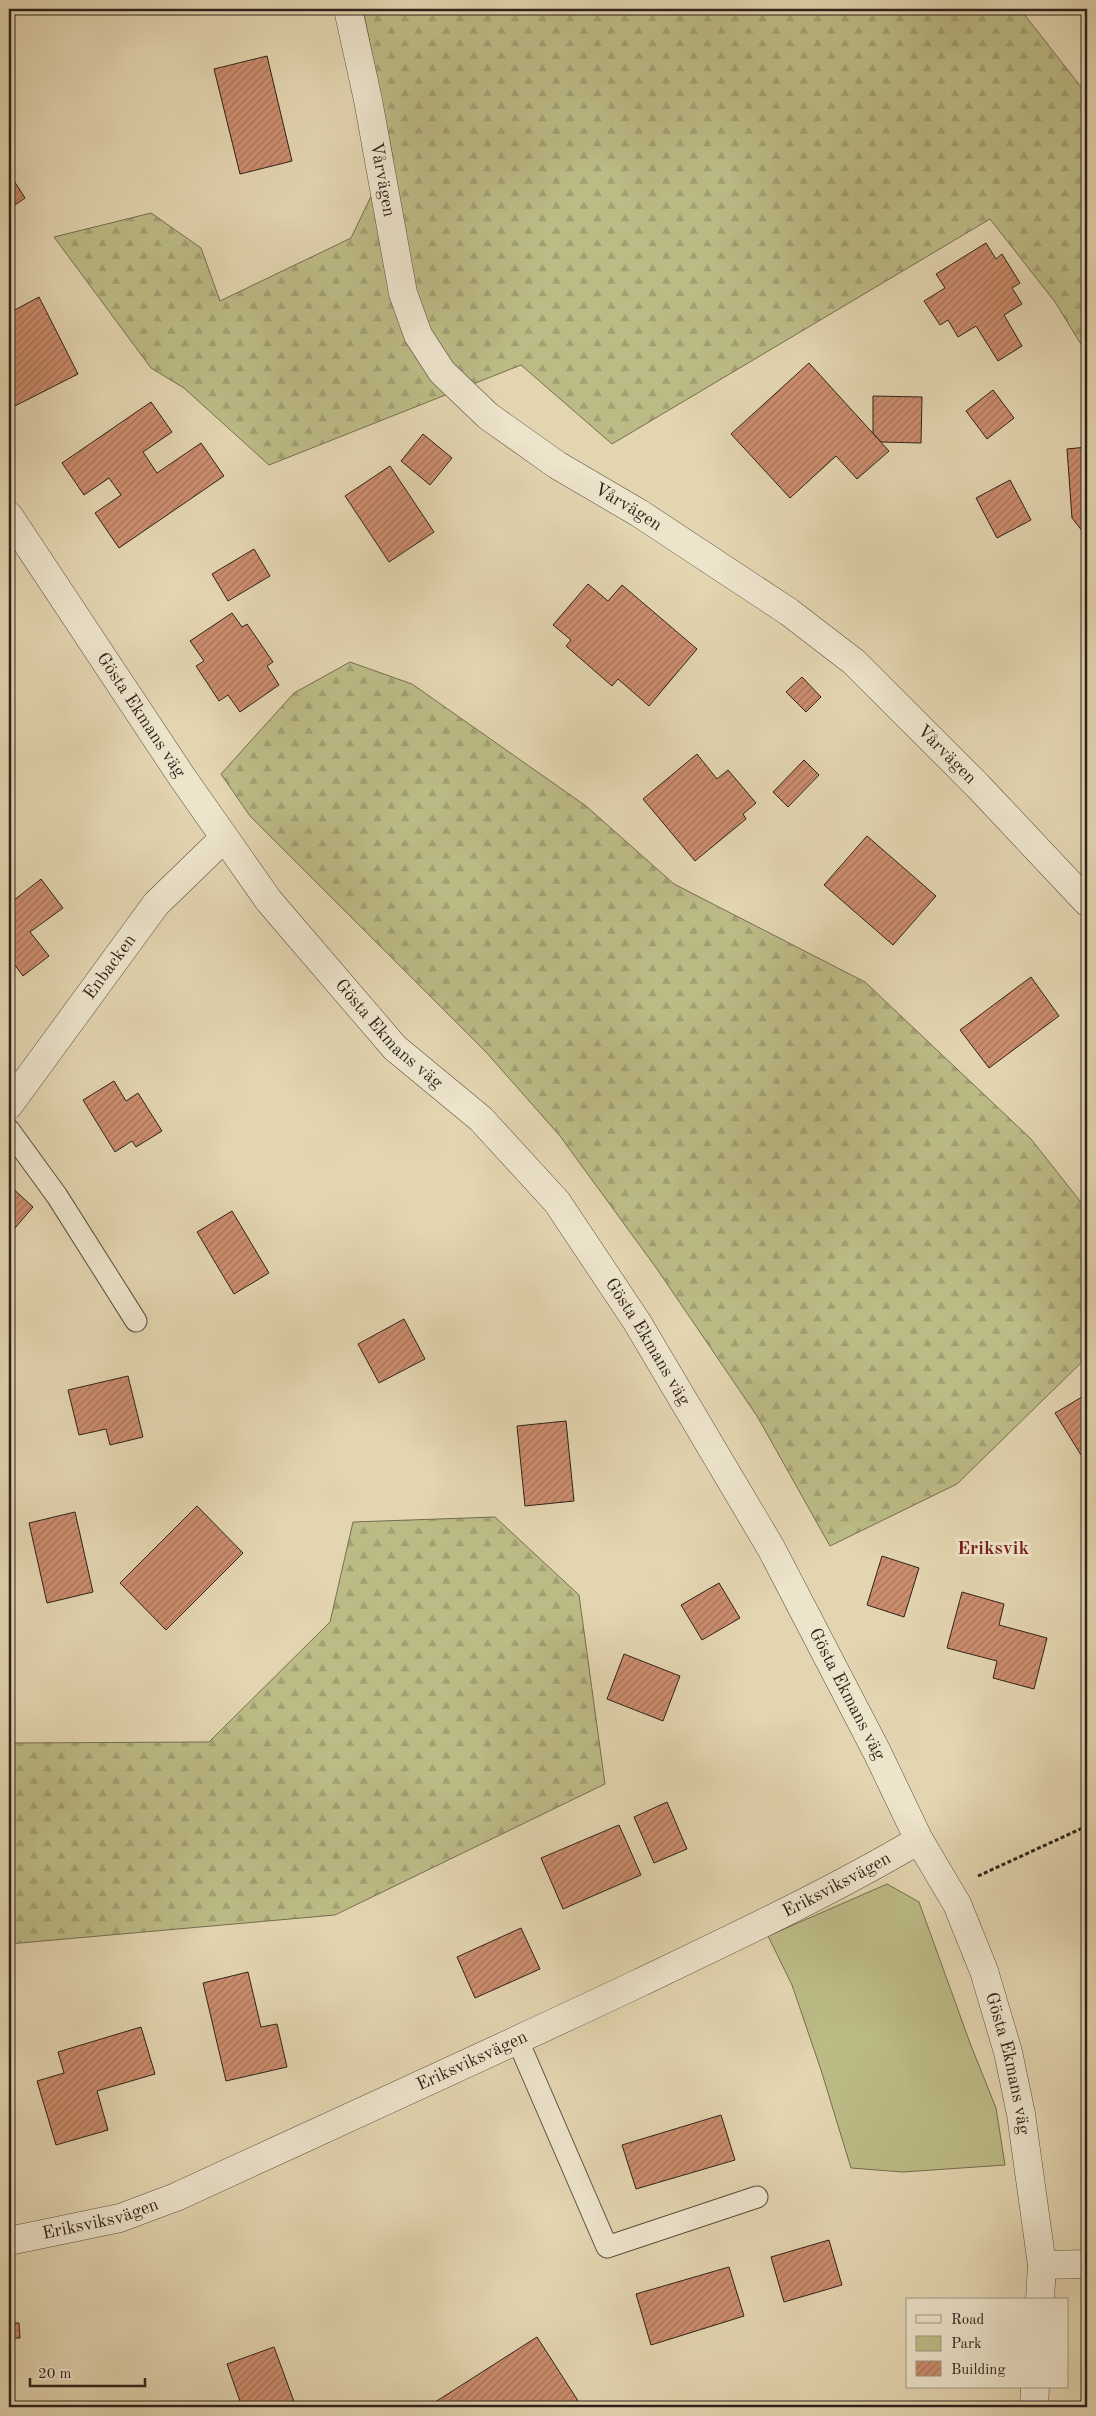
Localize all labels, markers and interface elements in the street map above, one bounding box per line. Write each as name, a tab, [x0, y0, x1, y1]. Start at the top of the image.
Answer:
street label: Vårvägen	[367, 141, 398, 218]
street label: Vårvägen	[591, 480, 665, 535]
street label: Gösta Ekmans väg	[93, 649, 189, 781]
street label: Vårvägen	[914, 722, 980, 788]
street label: Enbacken	[80, 931, 140, 1003]
street label: Gösta Ekmans väg	[331, 976, 446, 1092]
street label: Gösta Ekmans väg	[602, 1275, 694, 1409]
district label: Eriksvik	[957, 1540, 1029, 1559]
street label: Gösta Ekmans väg	[805, 1625, 889, 1763]
street label: Eriksviksvägen	[780, 1849, 894, 1921]
street label: Gösta Ekmans väg	[982, 1990, 1033, 2136]
street label: Eriksviksvägen	[414, 2028, 530, 2094]
street label: Eriksviksvägen	[41, 2195, 161, 2243]
legend	[906, 2298, 1068, 2388]
text: Road	[951, 2313, 985, 2328]
text: Park	[951, 2337, 982, 2352]
scale bar	[30, 2356, 145, 2388]
text: Building	[951, 2363, 1006, 2378]
text: 20 m	[38, 2367, 72, 2382]

